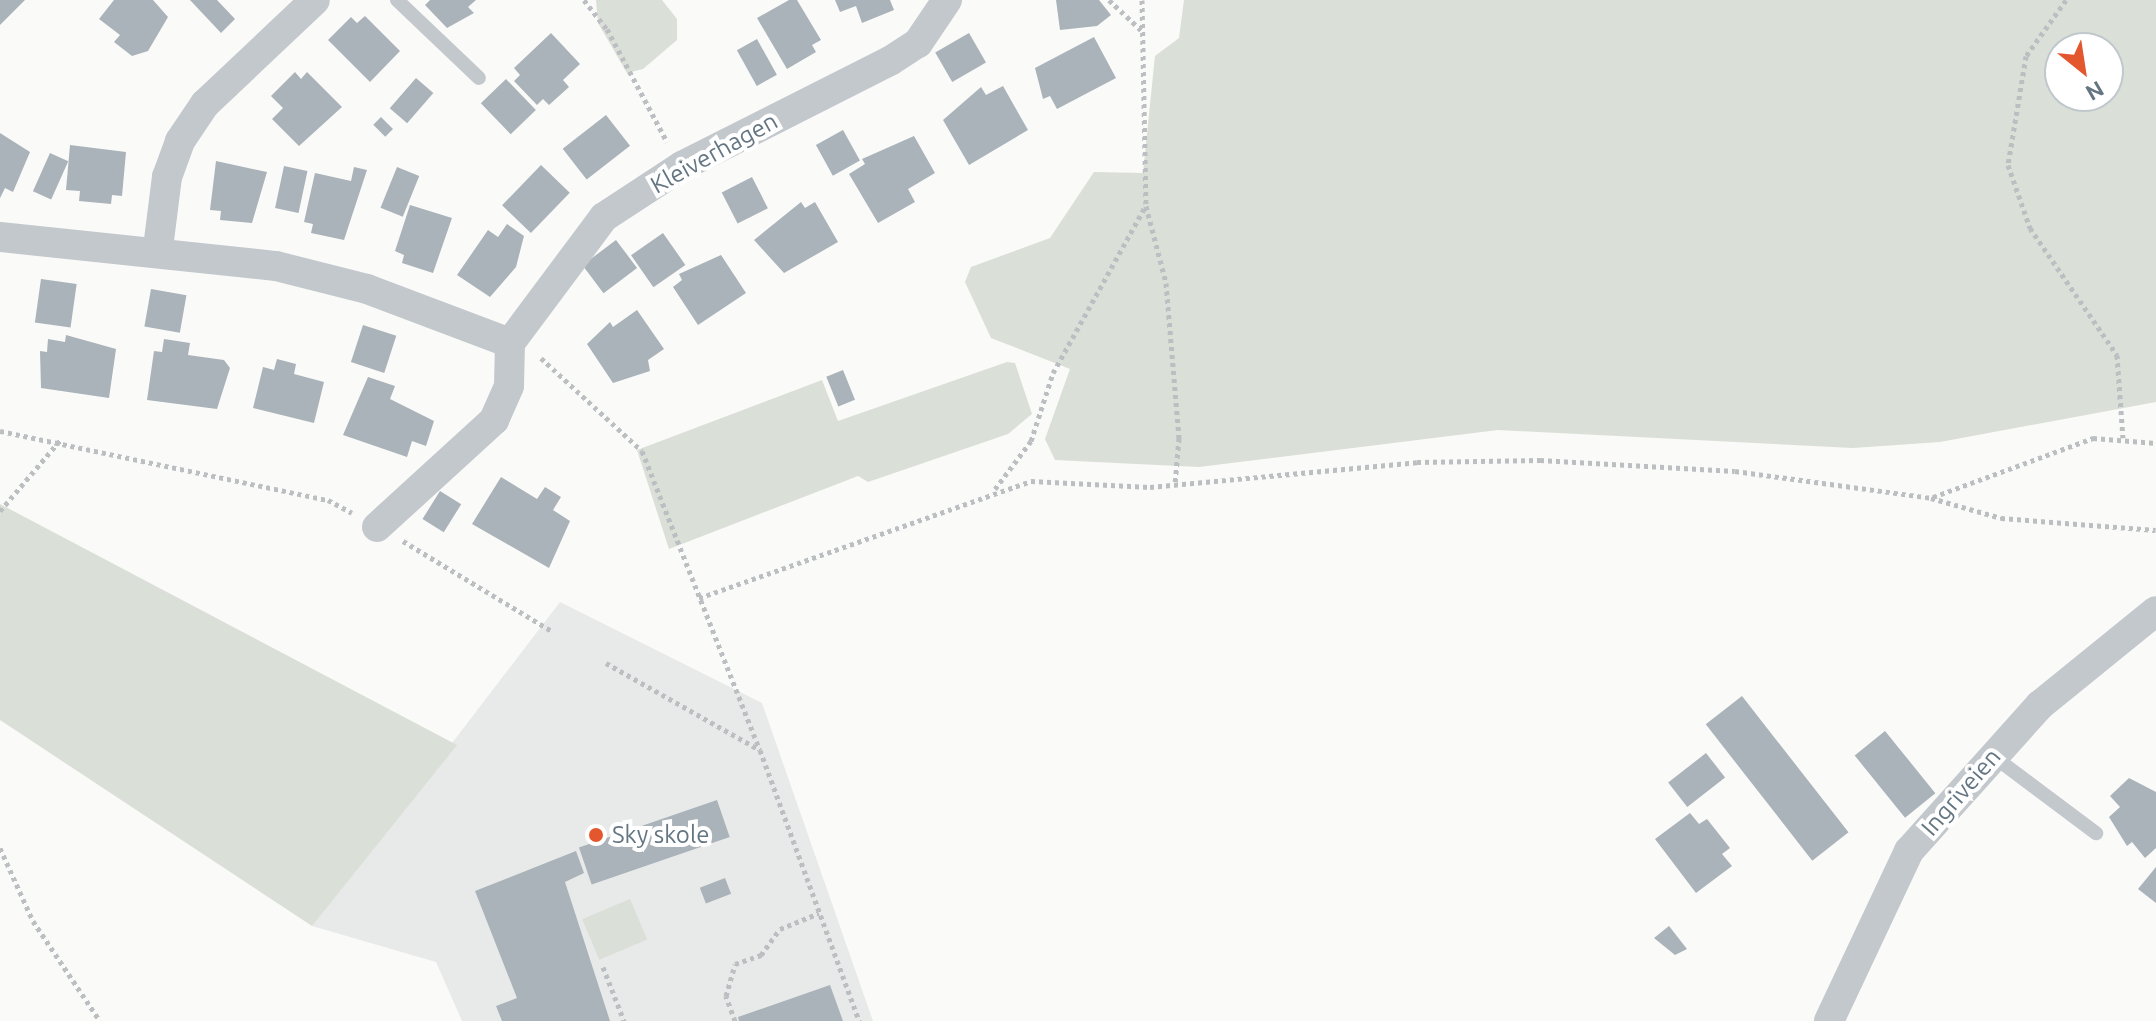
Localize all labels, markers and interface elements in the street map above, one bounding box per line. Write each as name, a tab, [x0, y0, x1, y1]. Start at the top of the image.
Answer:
north arrow	[2044, 32, 2124, 112]
text: N	[2082, 77, 2109, 106]
street label: Kleiverhagen	[645, 106, 783, 200]
street label: Ingriveien	[1915, 742, 2007, 842]
place label: Sky skole	[612, 821, 709, 849]
marker: Sky skole	[587, 826, 605, 844]

